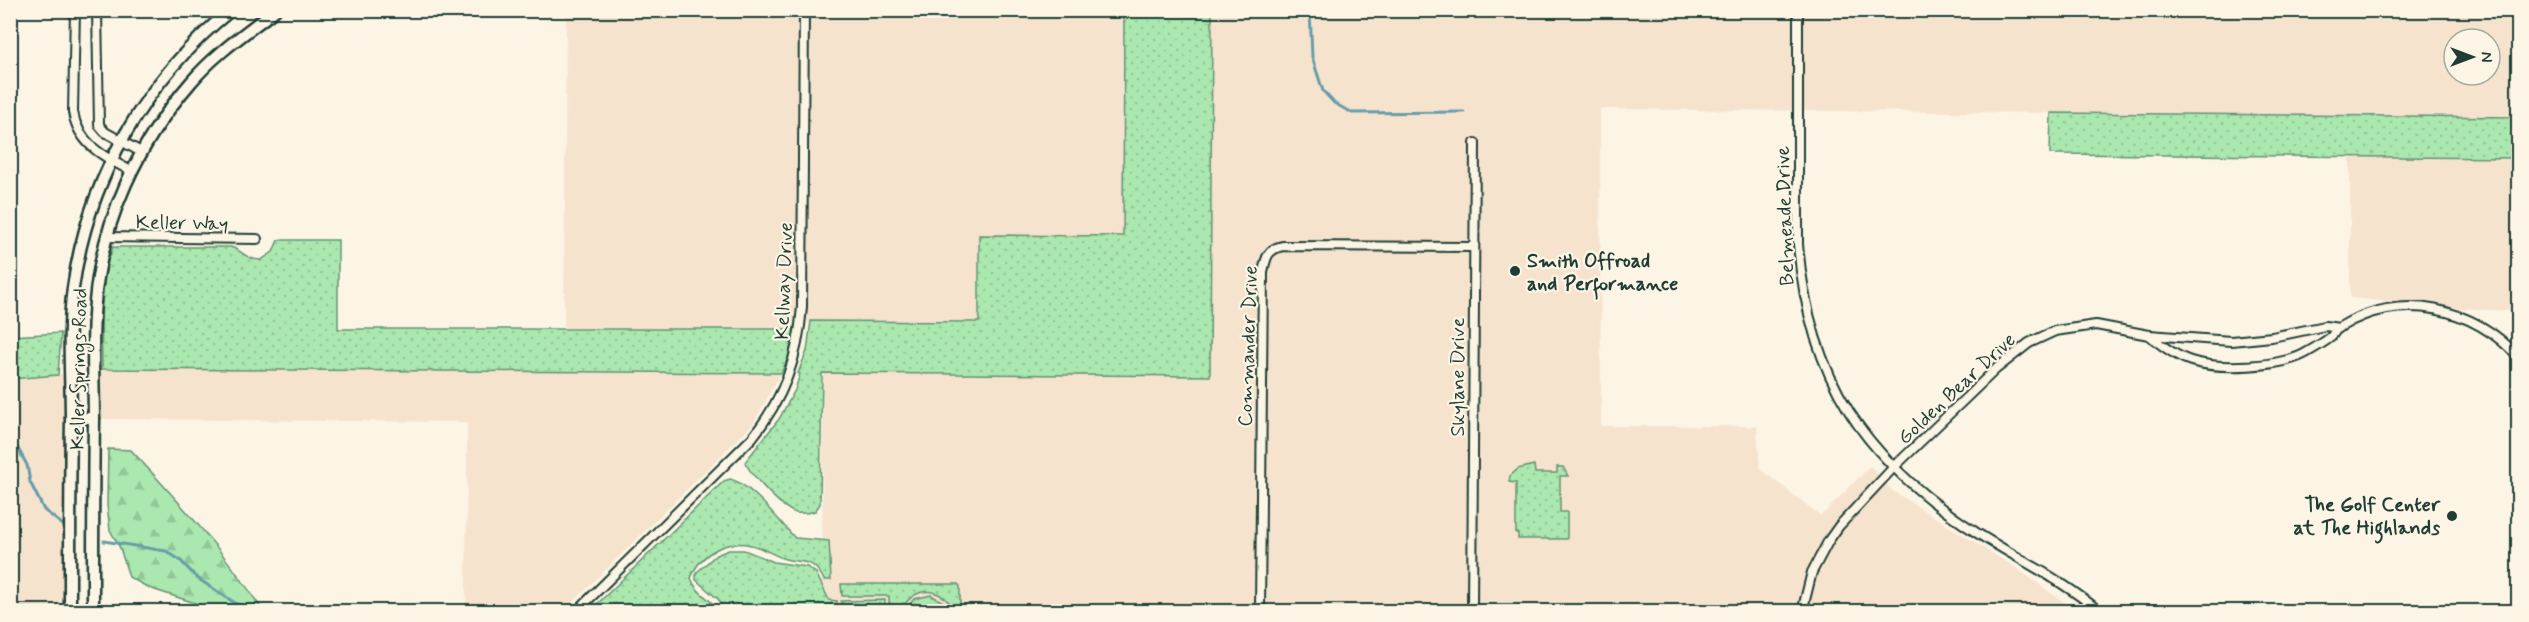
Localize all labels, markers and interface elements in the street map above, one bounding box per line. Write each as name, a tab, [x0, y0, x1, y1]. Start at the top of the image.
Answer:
north arrow	[2442, 27, 2502, 87]
text: N	[2475, 52, 2496, 62]
street label: Belmeade Drive	[1770, 146, 1801, 286]
street label: Keller Way	[135, 209, 228, 238]
street label: Kellway Drive	[769, 222, 800, 340]
place label: Smith Offroad and Performance	[1527, 248, 1678, 300]
marker: Smith Offroad and Performance	[1508, 264, 1522, 278]
street label: Commander Drive	[1232, 265, 1265, 427]
street label: Keller Springs Road	[65, 288, 95, 450]
street label: Skylane Drive	[1445, 317, 1472, 437]
street label: Golden Bear Drive	[1892, 327, 2022, 451]
place label: The Golf Center at The Highlands	[2294, 492, 2441, 544]
marker: The Golf Center at The Highlands	[2445, 509, 2459, 523]

